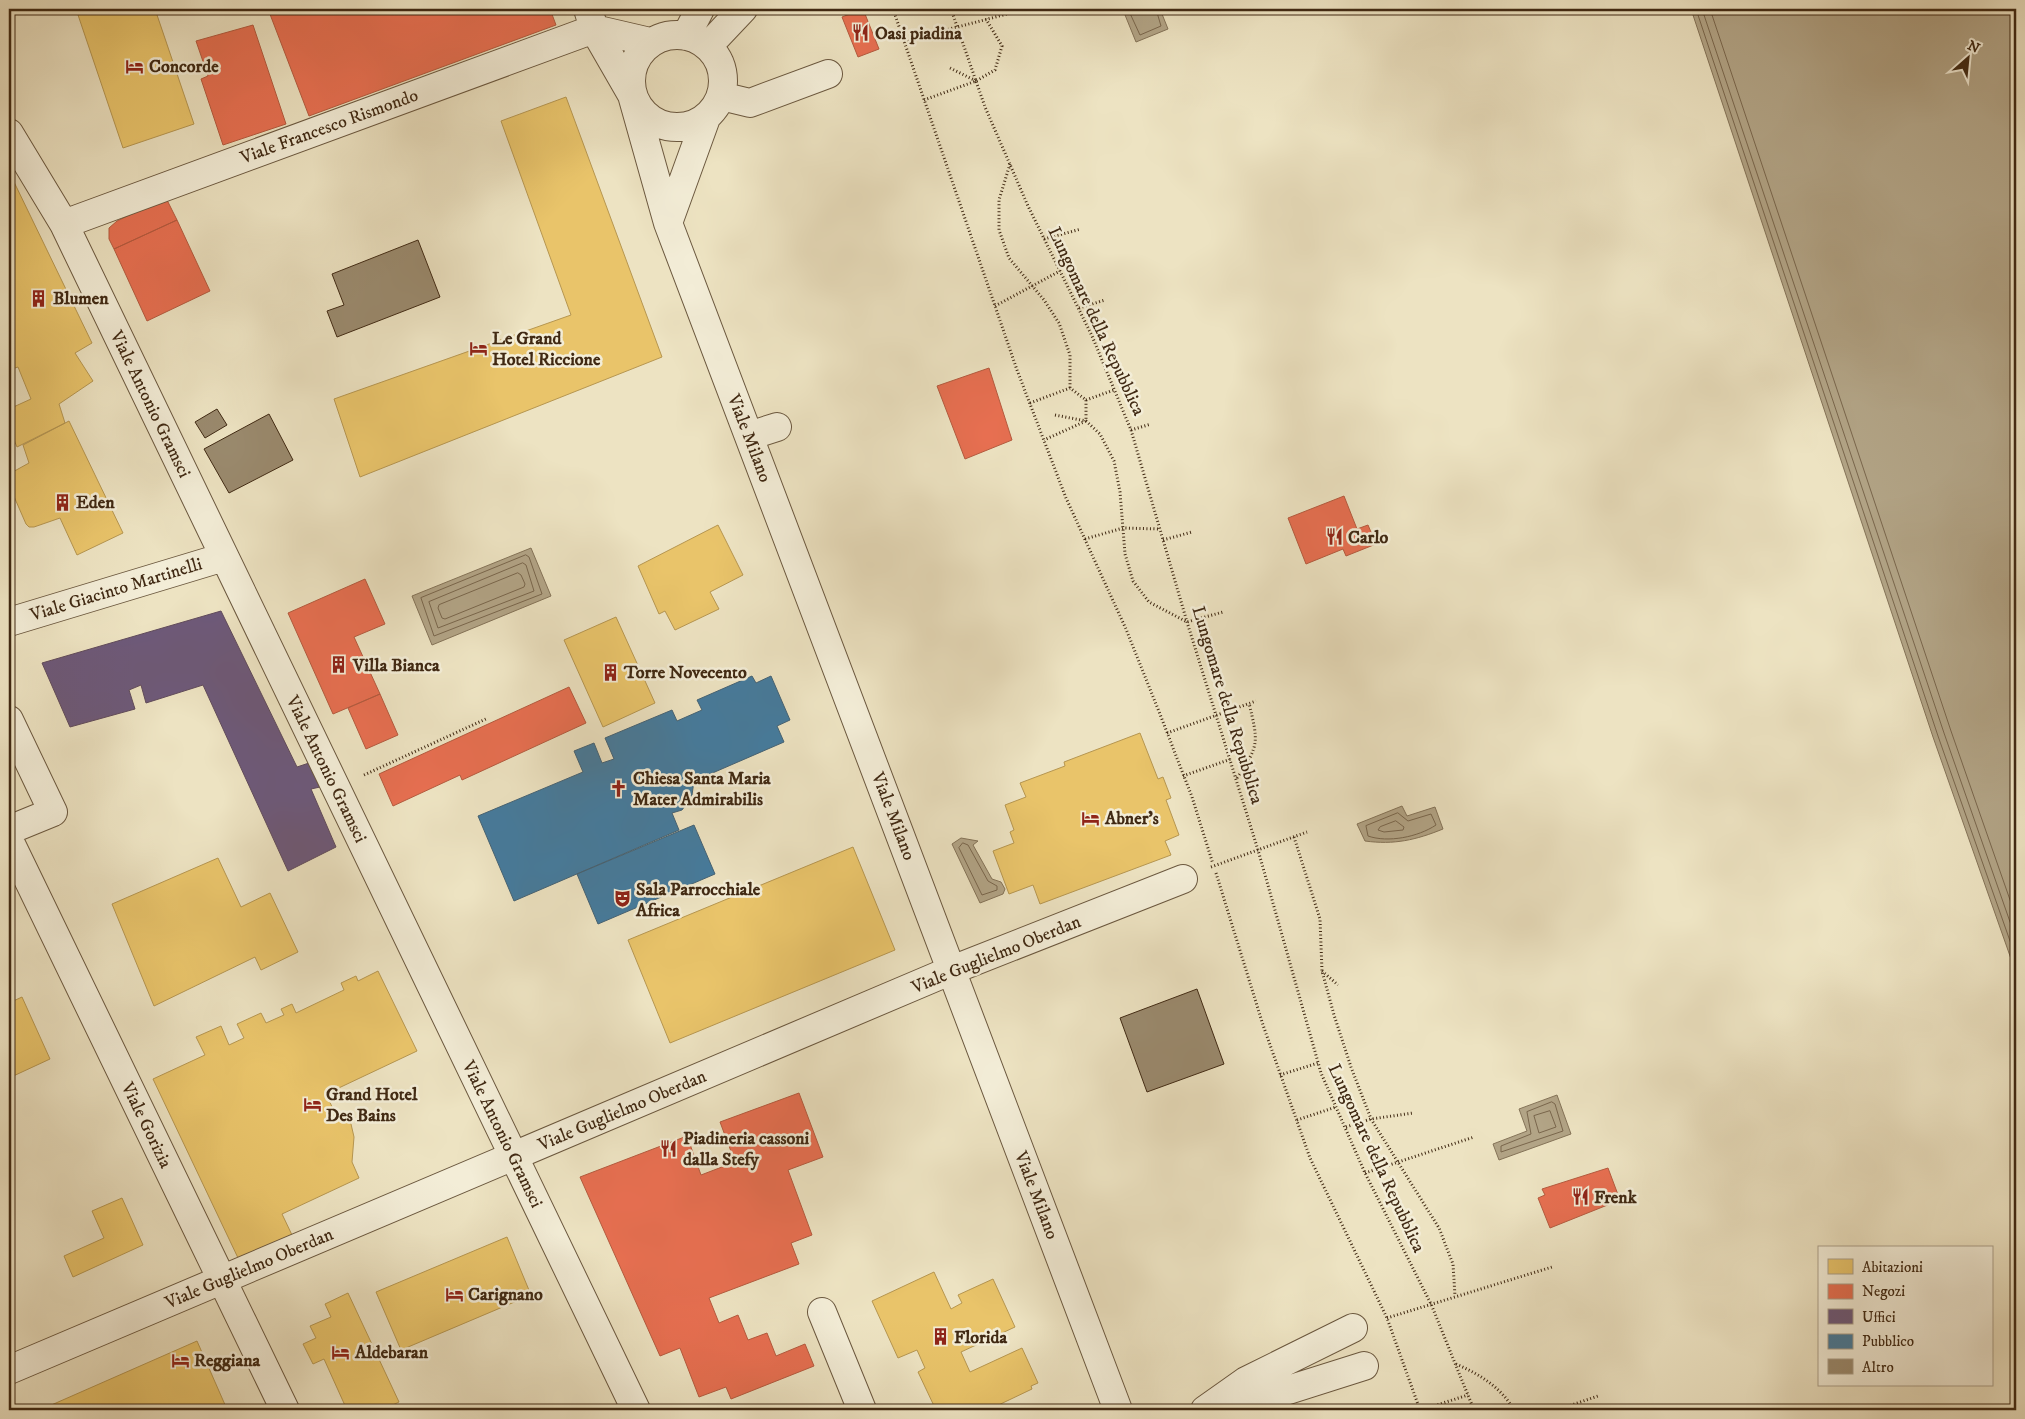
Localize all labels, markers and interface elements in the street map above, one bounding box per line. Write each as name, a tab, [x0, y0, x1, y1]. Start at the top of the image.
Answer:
restaurant icon: Oasi piadina	[851, 23, 871, 43]
place label: Oasi piadina	[875, 23, 962, 45]
north arrow	[1942, 32, 1992, 82]
text: N	[1964, 37, 1983, 58]
hotel icon: Concorde	[125, 56, 145, 76]
place label: Concorde	[149, 56, 219, 78]
street label: Viale Francesco Rismondo	[237, 84, 421, 170]
street label: Lungomare della Repubblica	[1043, 224, 1150, 420]
building icon: Blumen	[29, 288, 49, 308]
place label: Blumen	[53, 288, 109, 310]
street label: Viale Antonio Gramsci	[104, 326, 195, 482]
place label: Le Grand Hotel Riccione	[492, 328, 601, 371]
hotel icon: Le Grand Hotel Riccione	[468, 338, 488, 358]
street label: Viale Milano	[722, 390, 776, 486]
building icon: Eden	[52, 492, 72, 512]
place label: Eden	[76, 492, 115, 514]
restaurant icon: Carlo	[1324, 527, 1344, 547]
place label: Carlo	[1348, 527, 1389, 549]
street label: Viale Giacinto Martinelli	[27, 553, 205, 627]
street label: Lungomare della Repubblica	[1186, 604, 1268, 807]
building icon: Villa Bianca	[329, 655, 349, 675]
place label: Villa Bianca	[352, 655, 440, 677]
building icon: Torre Novecento	[600, 662, 620, 682]
place label: Torre Novecento	[623, 662, 747, 684]
street label: Viale Antonio Gramsci	[280, 691, 371, 847]
place label: Chiesa Santa Maria Mater Admirabilis	[633, 768, 771, 811]
street label: Viale Milano	[866, 768, 920, 864]
church icon: Chiesa Santa Maria Mater Admirabilis	[609, 778, 629, 798]
hotel icon: Abner's	[1081, 808, 1101, 828]
place label: Abner's	[1104, 808, 1159, 830]
place label: Sala Parrocchiale Africa	[635, 879, 761, 922]
theatre icon: Sala Parrocchiale Africa	[612, 889, 632, 909]
street label: Viale Guglielmo Oberdan	[908, 911, 1085, 999]
street label: Viale Antonio Gramsci	[456, 1056, 547, 1212]
street label: Lungomare della Repubblica	[1323, 1061, 1430, 1257]
street label: Viale Guglielmo Oberdan	[534, 1065, 710, 1157]
street label: Viale Gorizia	[115, 1078, 177, 1172]
place label: Grand Hotel Des Bains	[326, 1084, 418, 1127]
hotel icon: Grand Hotel Des Bains	[302, 1094, 322, 1114]
place label: Piadineria cassoni dalla Stefy	[683, 1128, 810, 1171]
restaurant icon: Piadineria cassoni dalla Stefy	[659, 1138, 679, 1158]
street label: Viale Milano	[1009, 1147, 1063, 1243]
restaurant icon: Frenk	[1570, 1187, 1590, 1207]
place label: Frenk	[1594, 1187, 1638, 1209]
street label: Viale Guglielmo Oberdan	[161, 1223, 337, 1315]
legend	[1818, 1246, 1992, 1386]
text: Abitazioni	[1862, 1258, 1923, 1277]
text: Negozi	[1862, 1282, 1905, 1301]
hotel icon: Carignano	[444, 1284, 464, 1304]
place label: Carignano	[468, 1284, 543, 1306]
text: Uffici	[1862, 1308, 1896, 1327]
building icon: Florida	[930, 1327, 950, 1347]
place label: Florida	[954, 1327, 1007, 1349]
text: Pubblico	[1862, 1332, 1914, 1351]
hotel icon: Aldebaran	[331, 1342, 351, 1362]
place label: Aldebaran	[354, 1342, 429, 1364]
hotel icon: Reggiana	[170, 1350, 190, 1370]
place label: Reggiana	[194, 1350, 261, 1372]
text: Altro	[1862, 1358, 1894, 1377]

